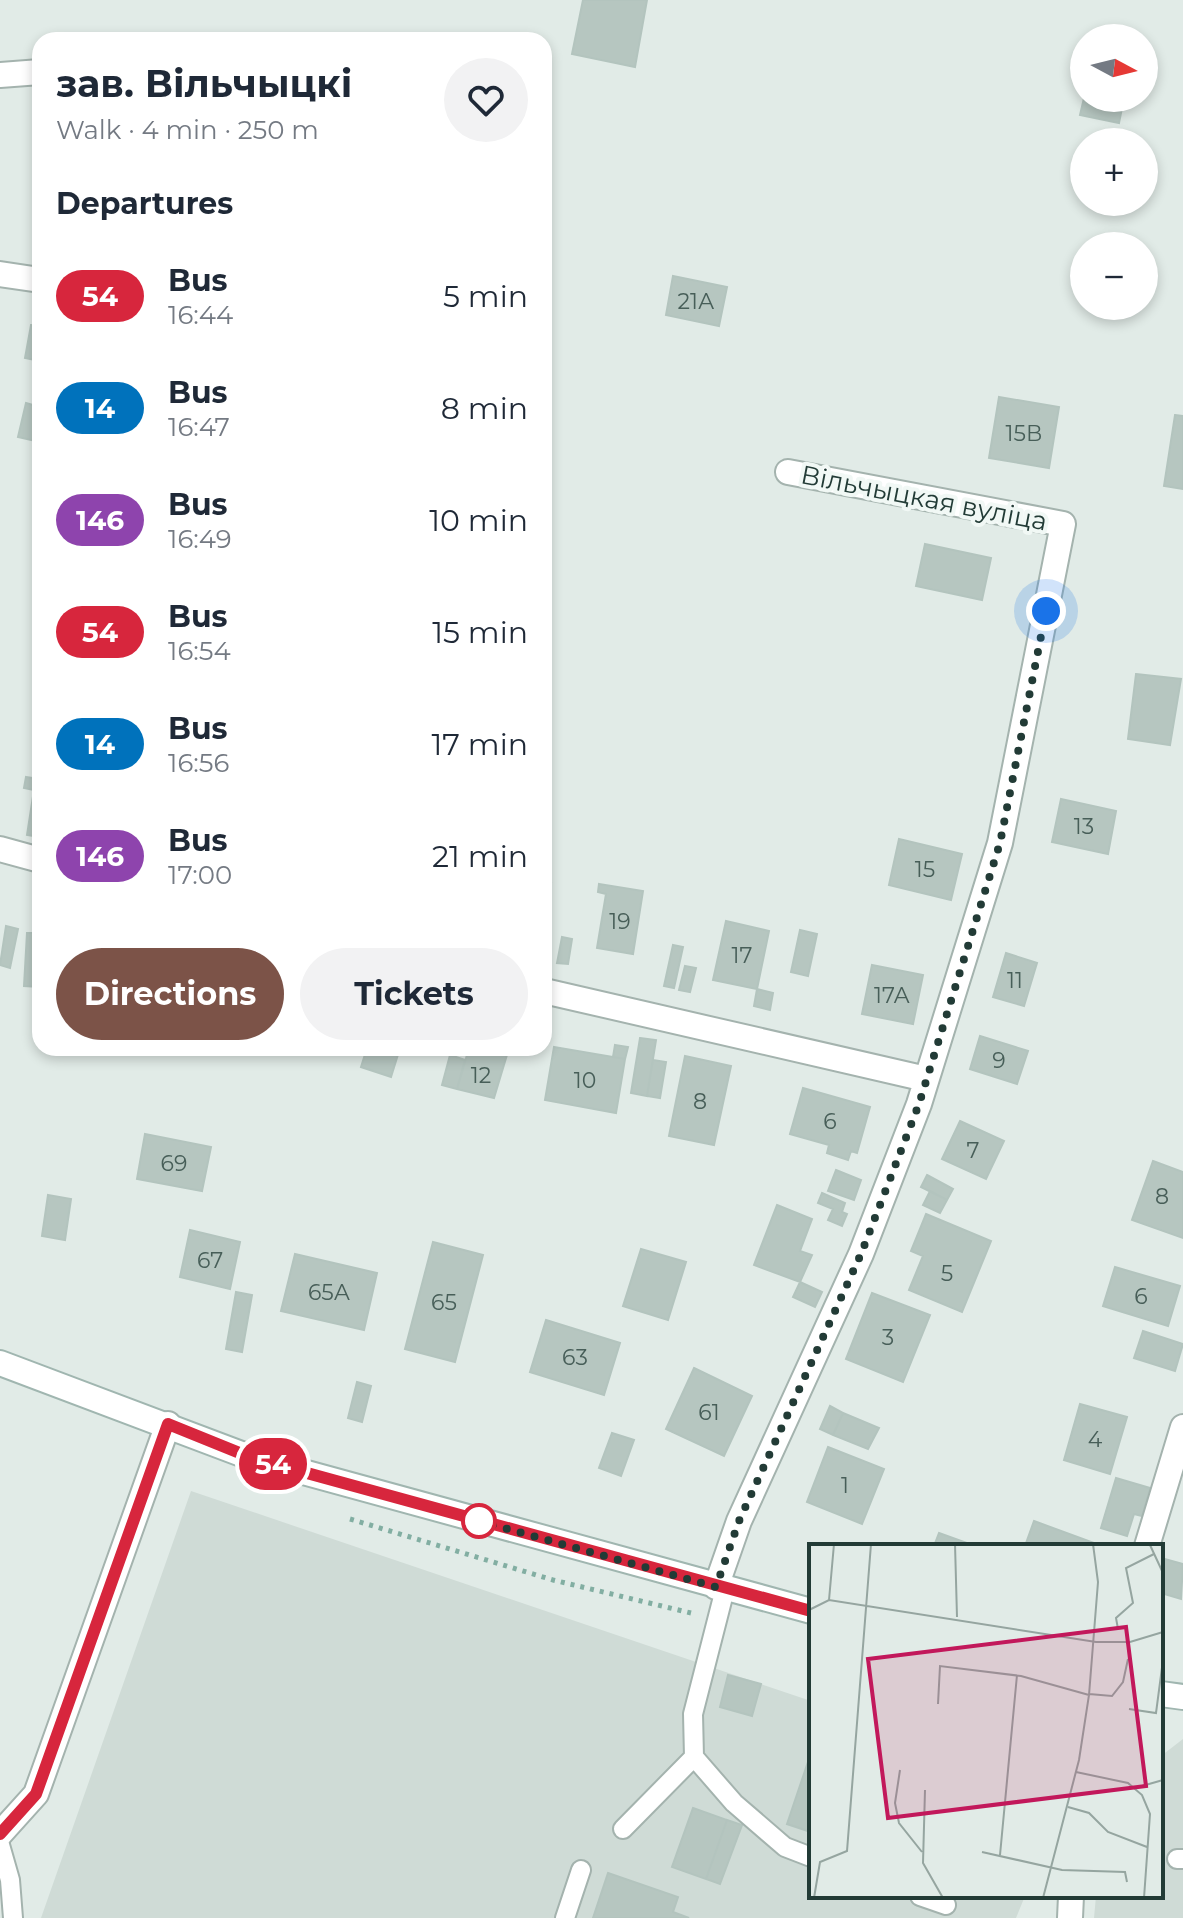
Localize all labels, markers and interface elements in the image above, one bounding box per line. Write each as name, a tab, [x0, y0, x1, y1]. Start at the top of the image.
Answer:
north arrow	[1070, 24, 1158, 112]
map controls	[1070, 24, 1158, 320]
button: heart	[444, 58, 528, 142]
text: зав. Вільчыцкі	[56, 60, 352, 107]
text: Walk · 4 min · 250 m	[56, 114, 319, 146]
button: +	[1070, 128, 1158, 216]
text: Departures	[56, 185, 233, 222]
button: −	[1070, 232, 1158, 320]
text: Bus	[168, 262, 228, 299]
text: 5 min	[443, 278, 528, 315]
text: 54	[82, 279, 118, 313]
house number: 21А	[678, 288, 715, 315]
text: 16:44	[168, 299, 233, 331]
text: Bus	[168, 374, 228, 411]
text: 8 min	[441, 390, 528, 427]
text: 14	[85, 391, 115, 425]
text: 16:47	[168, 411, 230, 443]
house number: 15В	[1006, 420, 1042, 447]
street label: Вільчыцкая вуліца	[798, 458, 1050, 538]
text: Bus	[168, 486, 228, 523]
text: 10 min	[429, 502, 528, 539]
text: 146	[76, 503, 124, 537]
text: 16:49	[168, 523, 232, 555]
your location	[1026, 591, 1066, 631]
text: Bus	[168, 598, 228, 635]
text: 15 min	[432, 614, 528, 651]
text: 54	[82, 615, 118, 649]
text: 16:54	[168, 635, 231, 667]
text: Bus	[168, 710, 228, 747]
text: 17 min	[431, 726, 528, 763]
text: 14	[85, 727, 115, 761]
text: 16:56	[168, 747, 229, 779]
house number: 13	[1074, 813, 1094, 840]
text: Bus	[168, 822, 228, 859]
text: 21 min	[432, 838, 528, 875]
text: 146	[76, 839, 124, 873]
house number: 15	[915, 856, 935, 883]
text: 17:00	[168, 859, 232, 891]
house number: 19	[609, 908, 631, 935]
house number: 17	[732, 942, 752, 969]
button: Directions	[56, 948, 284, 1040]
button: Tickets	[300, 948, 528, 1040]
house number: 11	[1007, 967, 1023, 994]
house number: 17А	[874, 982, 911, 1009]
house number: 9	[992, 1047, 1006, 1074]
house number: 12	[471, 1062, 491, 1089]
house number: 10	[574, 1067, 596, 1094]
house number: 8	[693, 1088, 707, 1115]
house number: 6	[823, 1108, 837, 1135]
house number: 7	[967, 1137, 980, 1164]
house number: 69	[161, 1150, 187, 1177]
house number: 8	[1155, 1183, 1169, 1210]
house number: 67	[197, 1247, 223, 1274]
house number: 5	[941, 1260, 953, 1287]
house number: 65А	[308, 1279, 351, 1306]
house number: 6	[1134, 1283, 1148, 1310]
house number: 65	[431, 1289, 457, 1316]
house number: 3	[882, 1324, 894, 1351]
house number: 63	[562, 1344, 588, 1371]
house number: 61	[698, 1399, 720, 1426]
house number: 4	[1088, 1426, 1103, 1453]
line badge: 54	[237, 1438, 309, 1490]
text: 54	[255, 1447, 291, 1481]
house number: 1	[841, 1472, 849, 1499]
unlabelled marker	[462, 1504, 496, 1538]
inset map	[809, 1544, 1163, 1898]

